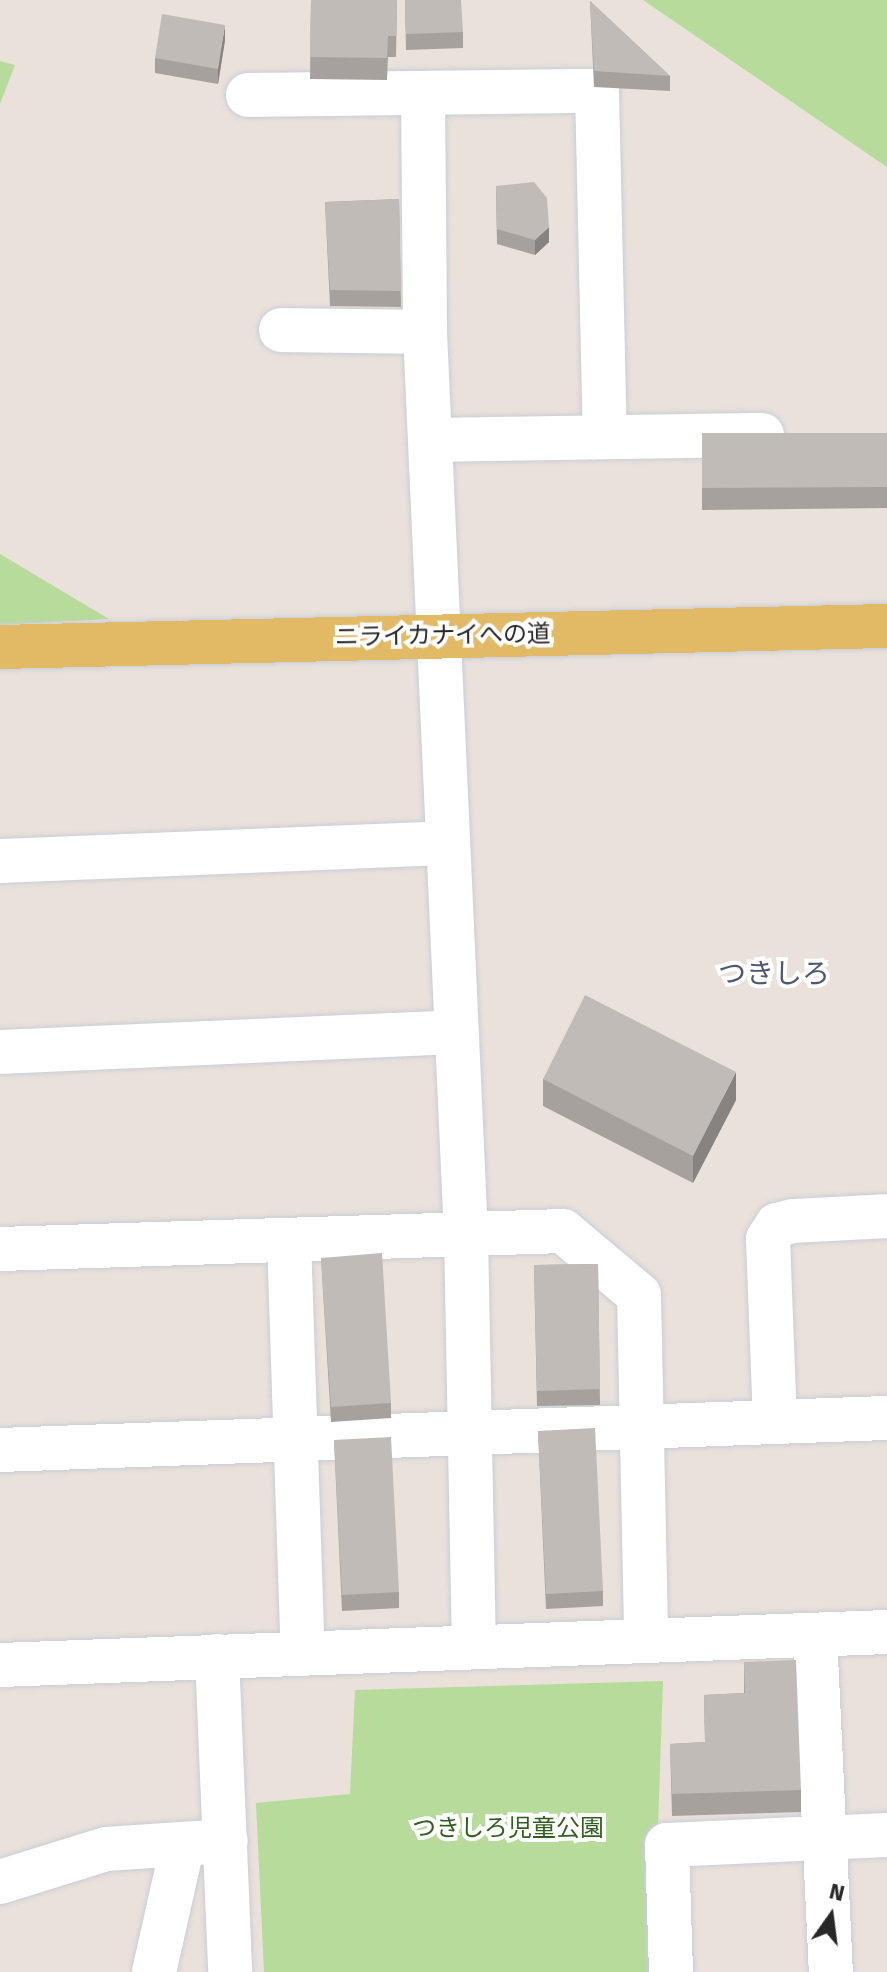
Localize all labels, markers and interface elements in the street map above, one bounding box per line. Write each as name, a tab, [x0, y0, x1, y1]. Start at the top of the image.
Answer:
street label: ニライカナイへの道	[335, 620, 551, 652]
district label: つきしろ	[718, 957, 830, 991]
park label: つきしろ児童公園	[412, 1815, 604, 1843]
north arrow	[791, 1876, 871, 1956]
text: N	[827, 1877, 847, 1907]

